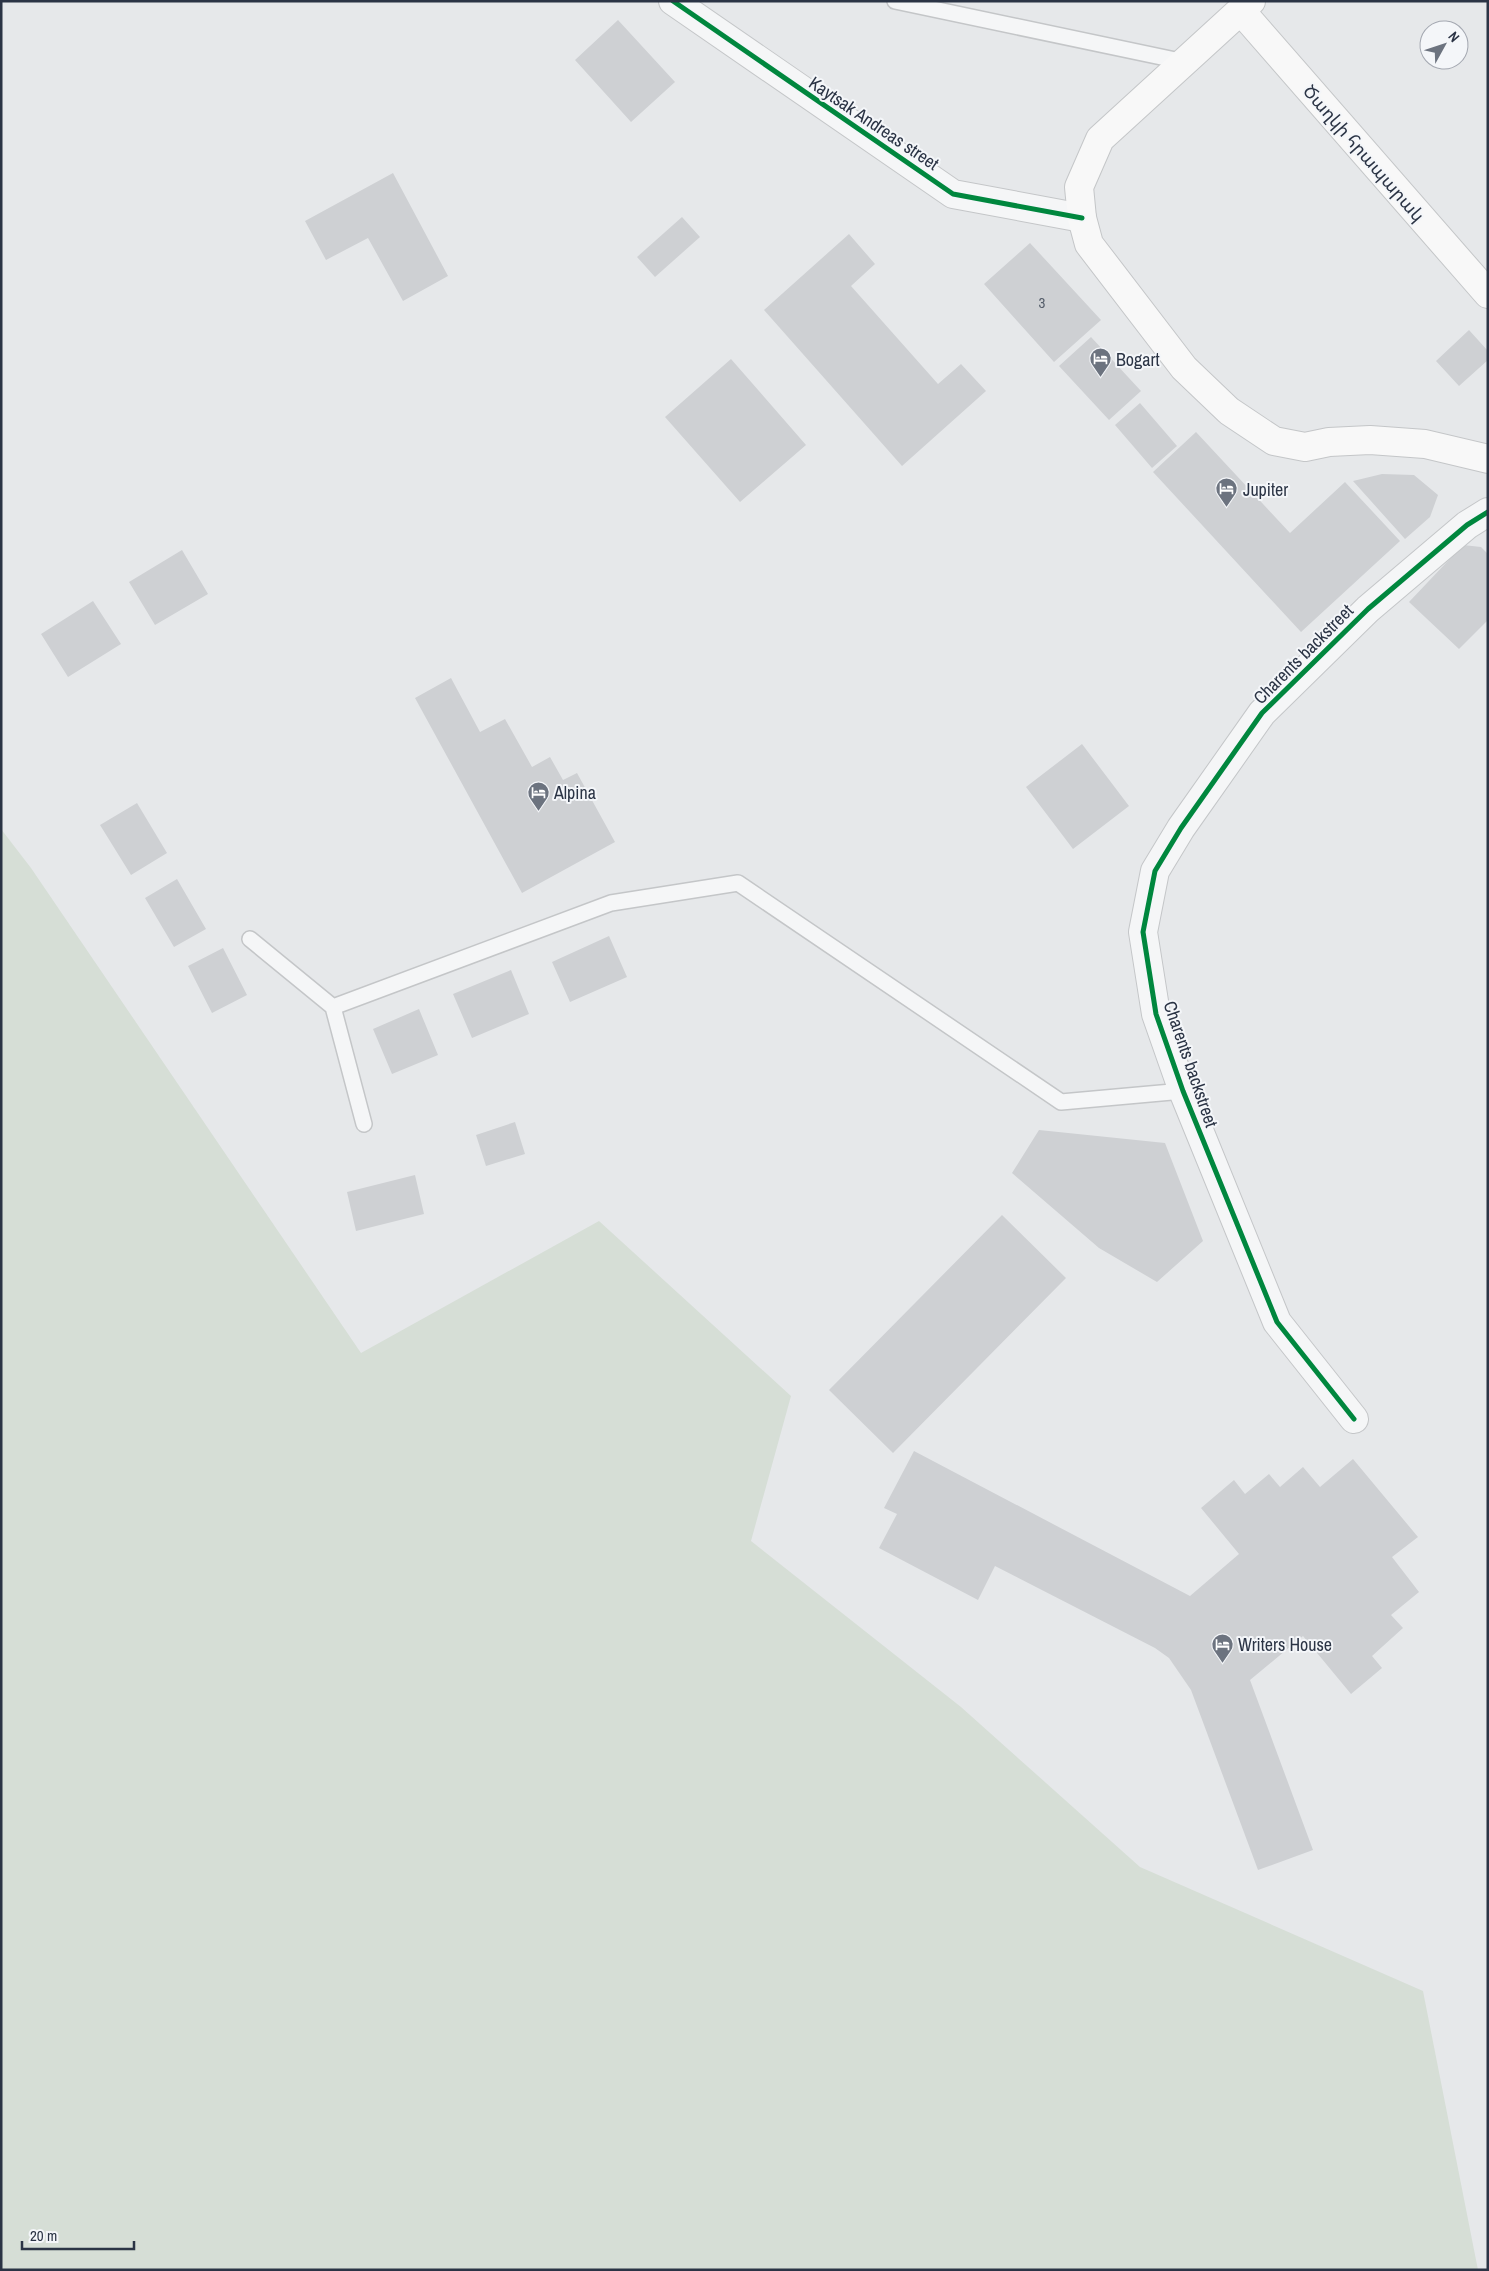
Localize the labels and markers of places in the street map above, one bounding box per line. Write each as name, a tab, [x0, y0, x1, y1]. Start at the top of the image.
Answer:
hotel icon: Bogart	[1088, 347, 1112, 378]
place label: Bogart	[1116, 347, 1160, 372]
hotel icon: Jupiter	[1215, 477, 1239, 508]
place label: Jupiter	[1243, 477, 1288, 502]
hotel icon: Alpina	[526, 780, 550, 811]
place label: Alpina	[553, 780, 596, 805]
hotel icon: Writers House	[1210, 1632, 1234, 1663]
place label: Writers House	[1238, 1632, 1332, 1657]

